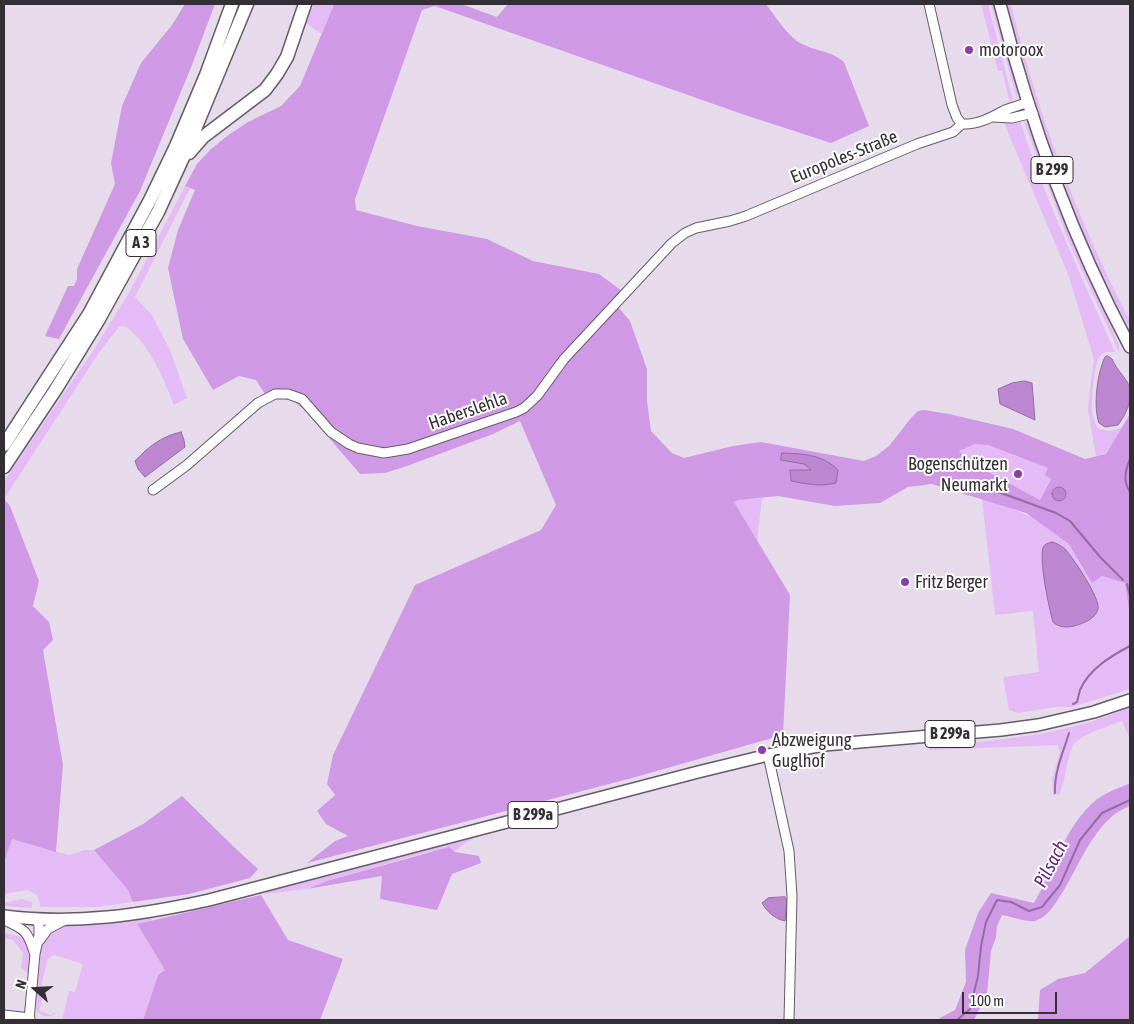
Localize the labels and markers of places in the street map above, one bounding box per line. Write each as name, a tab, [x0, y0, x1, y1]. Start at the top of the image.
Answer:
place label: motoroox	[979, 39, 1043, 61]
marker: motoroox	[963, 44, 975, 56]
place label: Bogenschützen Neumarkt	[908, 453, 1008, 496]
marker: Bogenschützen Neumarkt	[1012, 468, 1024, 480]
place label: Fritz Berger	[915, 571, 988, 593]
marker: Fritz Berger	[899, 576, 911, 588]
place label: Abzweigung Guglhof	[772, 729, 851, 772]
marker: Abzweigung Guglhof	[756, 744, 768, 756]

